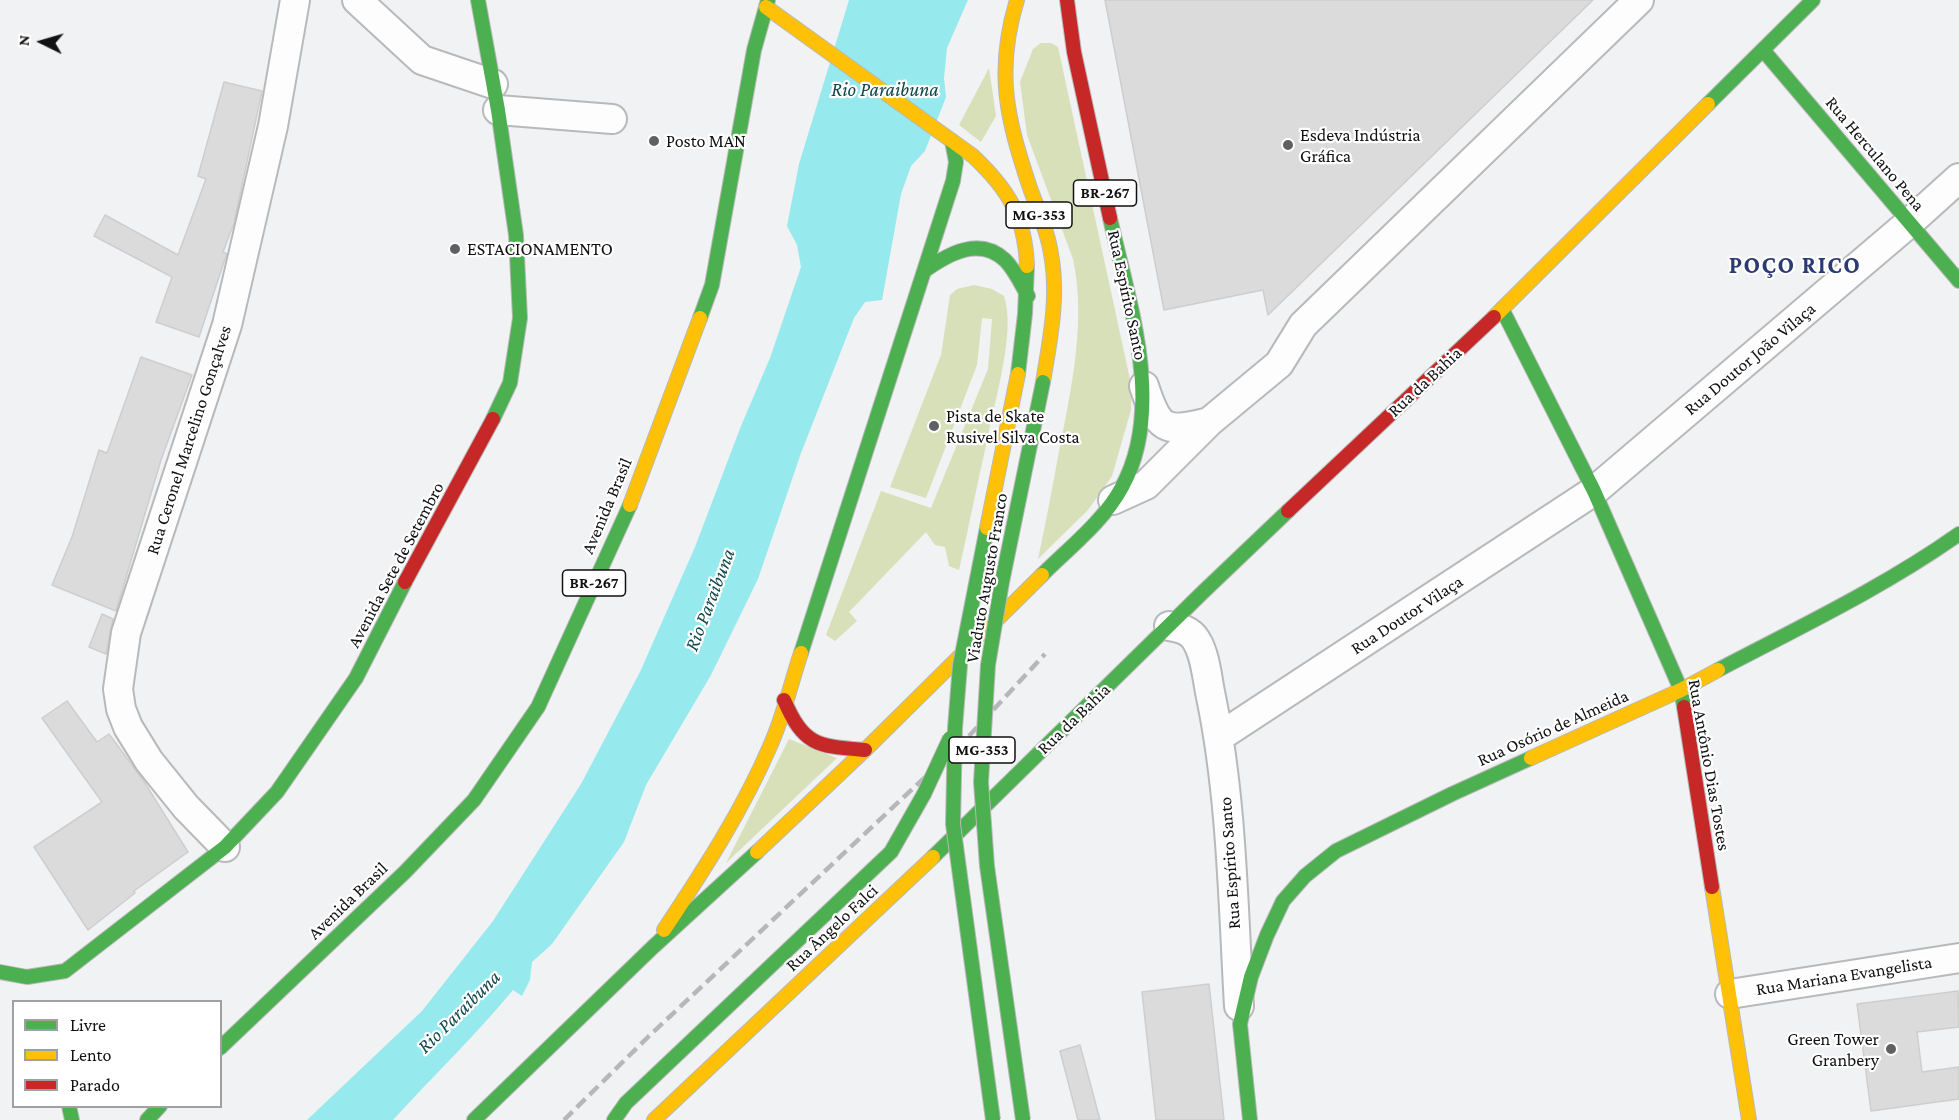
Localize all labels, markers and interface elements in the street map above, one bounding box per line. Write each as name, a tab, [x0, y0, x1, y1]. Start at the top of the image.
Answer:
north arrow	[12, 12, 72, 72]
text: N	[15, 34, 33, 47]
water label: Rio Paraibuna	[831, 78, 939, 102]
street label: Rua Herculano Pena	[1821, 92, 1929, 216]
place label: Esdeva Indústria Gráfica	[1300, 124, 1421, 166]
place label: Posto MAN	[666, 130, 746, 152]
marker: Posto MAN	[647, 134, 661, 148]
marker: Esdeva Indústria Gráfica	[1281, 138, 1295, 152]
road number: BR-267	[1074, 180, 1136, 206]
road number: MG-353	[1006, 202, 1072, 228]
street label: Rua Espírito Santo	[1103, 228, 1151, 362]
place label: ESTACIONAMENTO	[467, 238, 613, 260]
marker: ESTACIONAMENTO	[448, 242, 462, 256]
district label: POÇO RICO	[1729, 252, 1861, 280]
street label: Rua Doutor João Vilaça	[1680, 298, 1820, 420]
street label: Rua Ceronel Marcelino Gonçalves	[142, 323, 236, 557]
street label: Rua da Bahia	[1384, 342, 1466, 422]
place label: Pista de Skate Rusivel Silva Costa	[946, 405, 1080, 448]
marker: Pista de Skate Rusivel Silva Costa	[927, 419, 941, 433]
street label: Avenida Brasil	[577, 455, 637, 557]
street label: Avenida Sete de Setembro	[343, 479, 449, 651]
street label: Viaduto Augusto Franco	[961, 491, 1013, 665]
water label: Rio Paraibuna	[680, 546, 740, 654]
road number: BR-267	[562, 570, 626, 596]
street label: Rua Doutor Vilaça	[1347, 571, 1467, 659]
street label: Rua Antônio Dias Tostes	[1683, 678, 1735, 852]
street label: Rua da Bahia	[1033, 679, 1115, 759]
street label: Rua Osório de Almeida	[1474, 685, 1632, 771]
road number: MG-353	[949, 737, 1015, 763]
street label: Rua Espírito Santo	[1215, 796, 1245, 930]
street label: Avenida Brasil	[304, 858, 392, 944]
street label: Rua Ângelo Falci	[781, 880, 883, 976]
street label: Rua Mariana Evangelista	[1754, 951, 1934, 1001]
water label: Rio Paraibuna	[413, 966, 505, 1058]
legend	[12, 1000, 222, 1108]
text: Livre	[70, 1015, 106, 1035]
place label: Green Tower Granbery	[1787, 1028, 1879, 1070]
marker: Green Tower Granbery	[1884, 1042, 1898, 1056]
text: Lento	[70, 1045, 111, 1065]
text: Parado	[70, 1075, 120, 1095]

